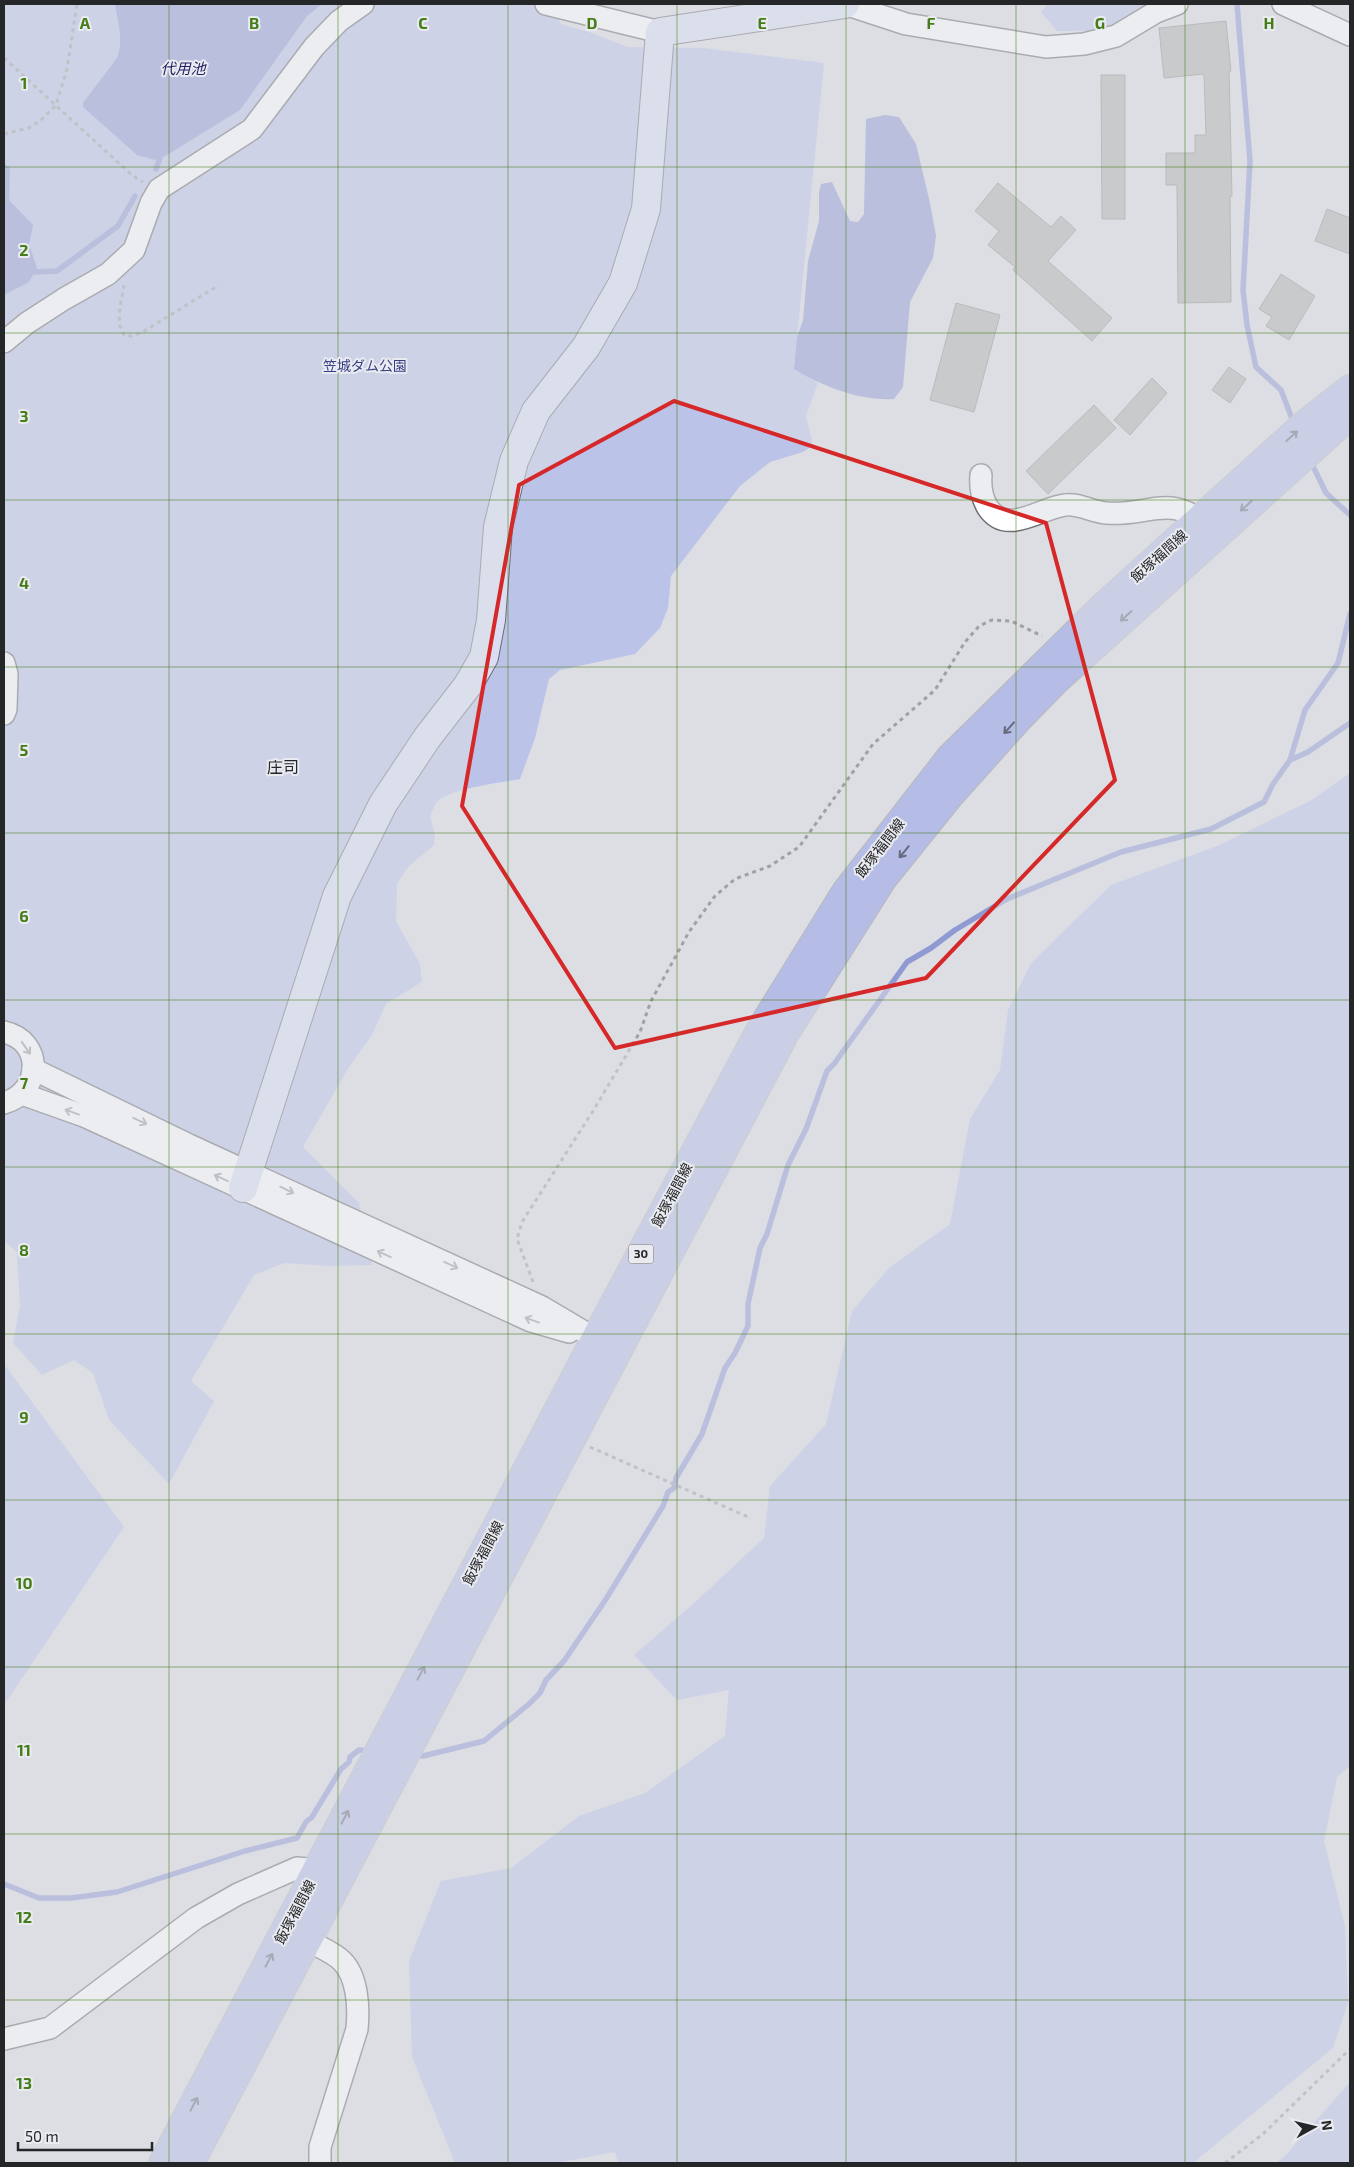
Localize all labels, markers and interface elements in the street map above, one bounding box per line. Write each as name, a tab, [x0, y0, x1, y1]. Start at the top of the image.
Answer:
text: A	[80, 13, 91, 32]
text: B	[249, 13, 259, 32]
text: C	[418, 13, 428, 32]
text: D	[587, 13, 598, 32]
text: E	[757, 13, 767, 32]
text: F	[927, 13, 936, 32]
text: G	[1095, 13, 1105, 32]
text: H	[1263, 13, 1275, 32]
water label: 代用池	[160, 59, 207, 77]
text: 1	[21, 73, 27, 92]
text: 2	[19, 240, 29, 259]
park label: 笠城ダム公園	[323, 357, 407, 374]
text: 3	[19, 406, 29, 425]
one-way arrow	[1286, 430, 1299, 442]
one-way arrow	[1240, 501, 1253, 512]
street label: 飯塚福間線	[1127, 526, 1190, 585]
text: 4	[19, 573, 29, 592]
one-way arrow	[1120, 610, 1133, 621]
one-way arrow	[1003, 722, 1015, 735]
text: 5	[20, 740, 29, 759]
district label: 庄司	[267, 757, 299, 776]
street label: 飯塚福間線	[851, 815, 908, 881]
one-way arrow	[898, 845, 909, 858]
text: 6	[19, 906, 29, 925]
one-way arrow	[22, 1040, 32, 1054]
text: 7	[20, 1073, 29, 1092]
one-way arrow	[65, 1107, 80, 1116]
one-way arrow	[132, 1117, 147, 1127]
street label: 飯塚福間線	[648, 1160, 695, 1230]
one-way arrow	[214, 1173, 229, 1182]
one-way arrow	[279, 1186, 294, 1195]
text: 8	[19, 1240, 29, 1259]
road number: 30	[628, 1244, 654, 1264]
one-way arrow	[377, 1249, 392, 1259]
one-way arrow	[443, 1261, 458, 1270]
one-way arrow	[525, 1315, 540, 1324]
text: 9	[19, 1407, 29, 1426]
street label: 飯塚福間線	[459, 1518, 506, 1588]
text: 10	[15, 1573, 33, 1592]
one-way arrow	[417, 1666, 426, 1681]
text: 11	[17, 1740, 31, 1759]
one-way arrow	[341, 1810, 350, 1825]
street label: 飯塚福間線	[271, 1877, 318, 1947]
text: 12	[16, 1907, 32, 1926]
one-way arrow	[264, 1953, 274, 1968]
text: 13	[16, 2073, 32, 2092]
one-way arrow	[189, 2097, 199, 2112]
north arrow	[1289, 2102, 1339, 2152]
text: N	[1318, 2119, 1336, 2131]
scale bar	[18, 2120, 151, 2152]
text: 50 m	[25, 2127, 59, 2145]

